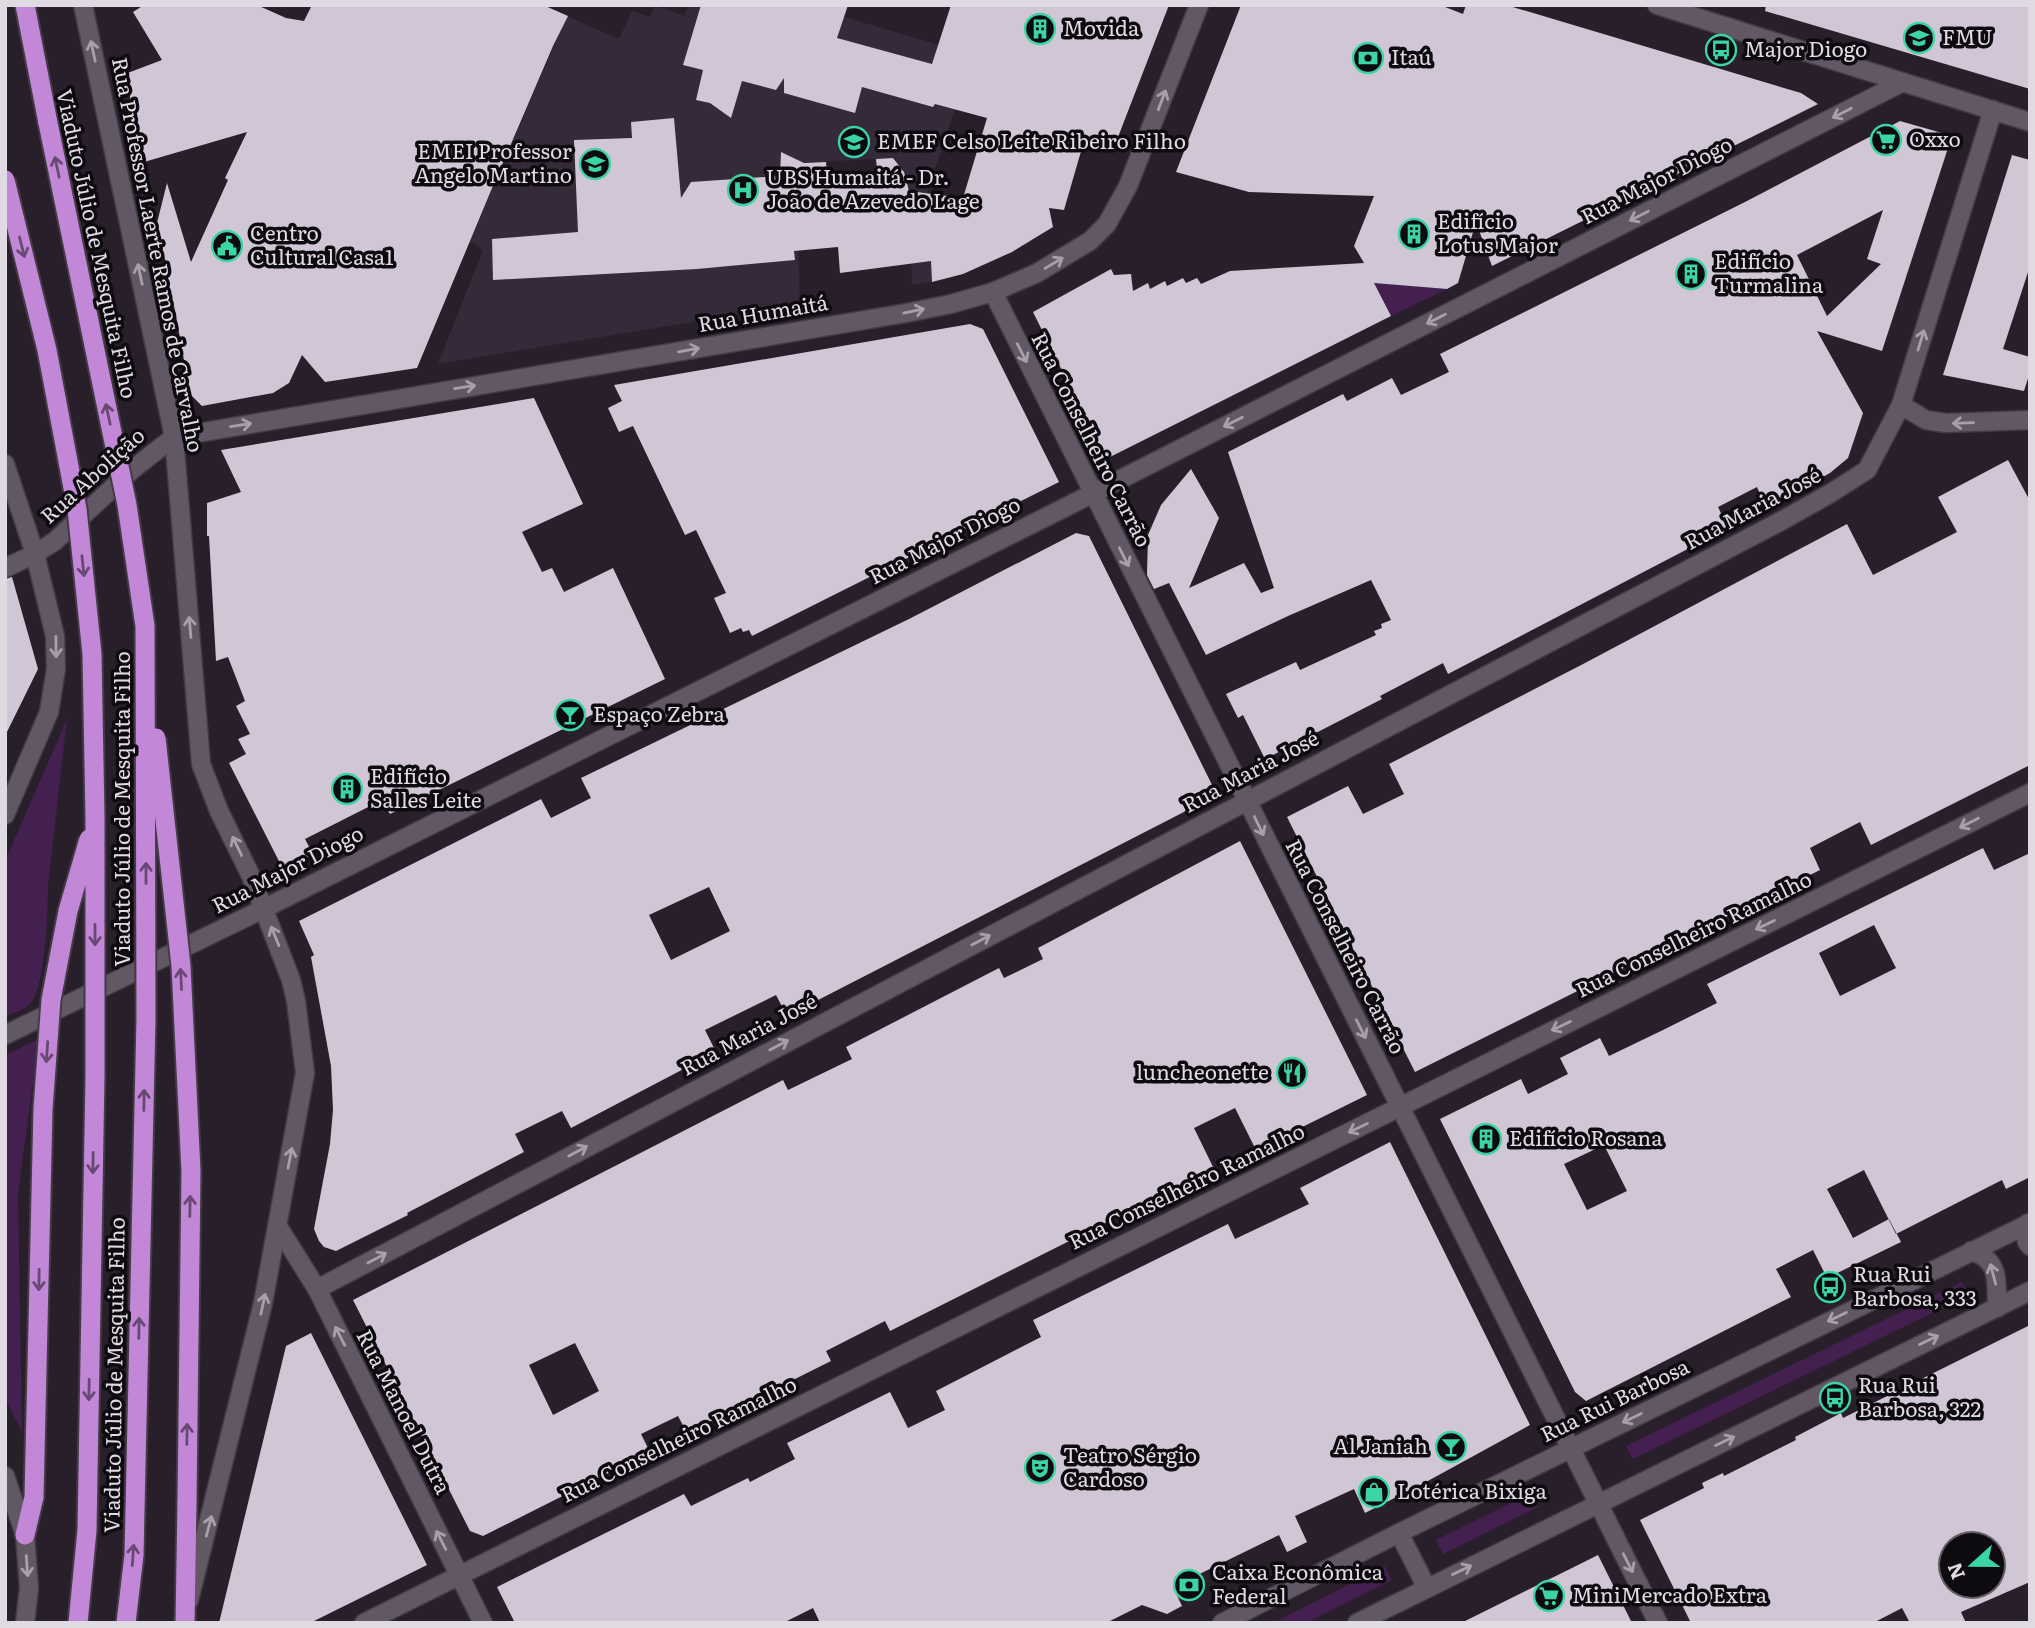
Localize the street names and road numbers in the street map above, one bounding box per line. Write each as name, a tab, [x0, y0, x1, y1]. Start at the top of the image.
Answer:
street label: Rua Professor Laerte Ramos de Carvalho	[106, 54, 213, 455]
street label: Viaduto Júlio de Mesquita Filho	[50, 86, 146, 401]
street label: Rua Major Diogo	[1575, 127, 1737, 230]
street label: Rua Humaitá	[695, 285, 831, 338]
street label: Rua Conselheiro Carrão	[1025, 326, 1161, 552]
street label: Rua Abolição	[32, 419, 150, 529]
street label: Rua Maria José	[1678, 458, 1826, 556]
street label: Rua Major Diogo	[863, 487, 1025, 590]
street label: Viaduto Júlio de Mesquita Filho	[105, 651, 136, 967]
street label: Rua Maria José	[1176, 721, 1324, 819]
street label: Rua Major Diogo	[206, 816, 368, 919]
street label: Rua Conselheiro Carrão	[1279, 833, 1415, 1059]
street label: Rua Conselheiro Ramalho	[1570, 862, 1816, 1004]
street label: Rua Maria José	[674, 984, 822, 1082]
street label: Rua Conselheiro Ramalho	[1063, 1114, 1309, 1256]
street label: Viaduto Júlio de Mesquita Filho	[94, 1217, 131, 1533]
street label: Rua Manoel Dutra	[350, 1323, 460, 1499]
street label: Rua Rui Barbosa	[1534, 1349, 1694, 1448]
street label: Rua Conselheiro Ramalho	[555, 1367, 801, 1509]

